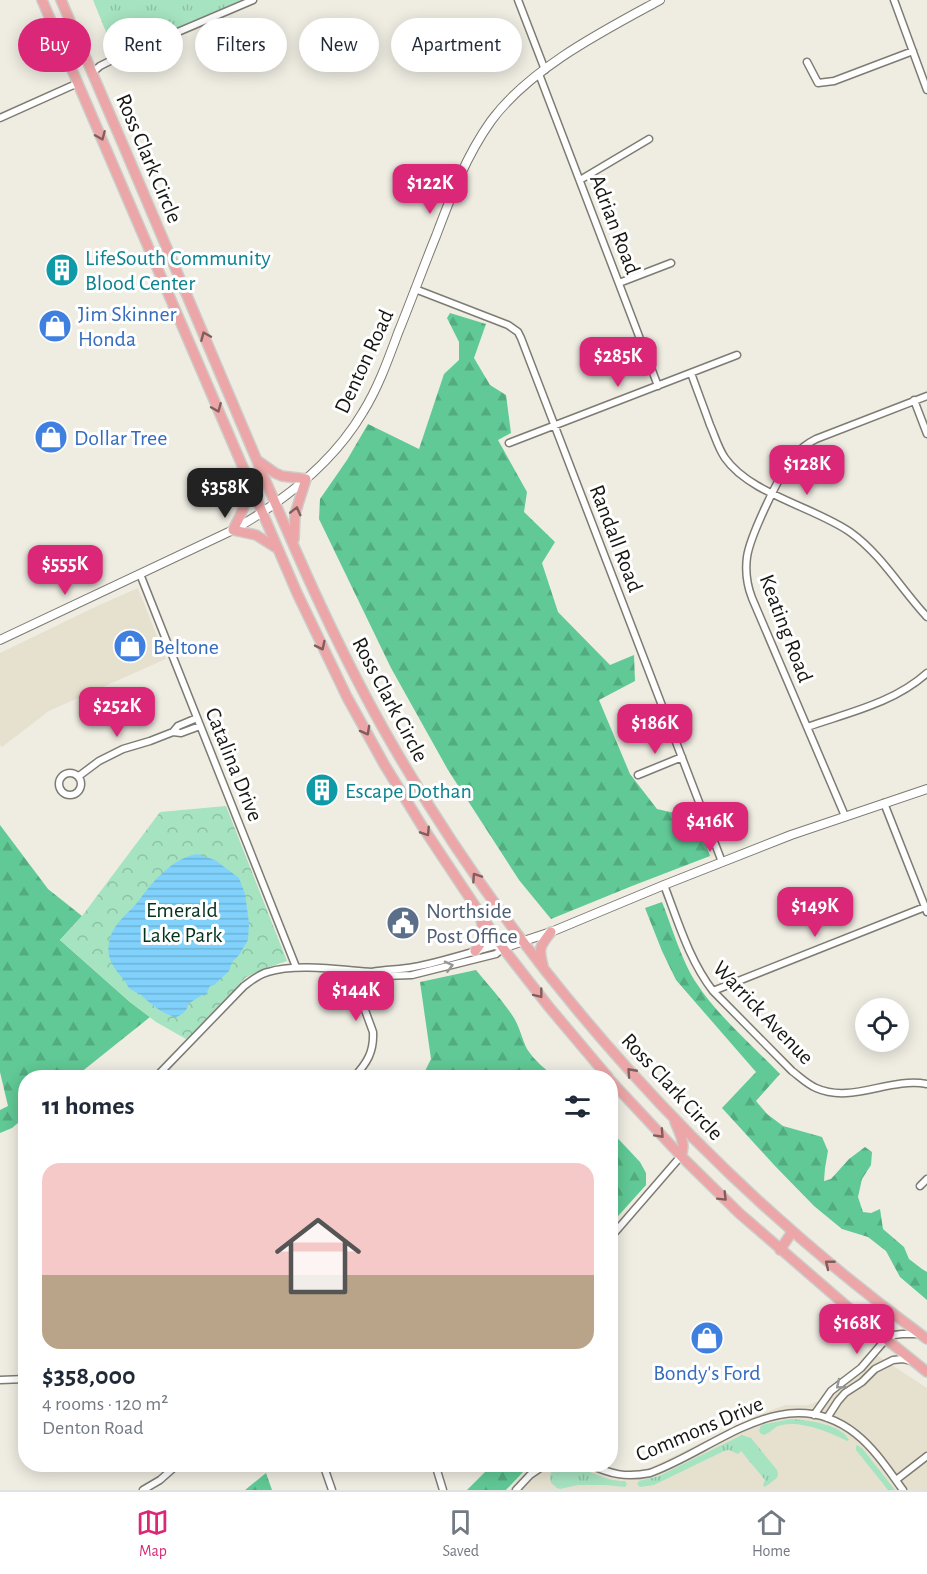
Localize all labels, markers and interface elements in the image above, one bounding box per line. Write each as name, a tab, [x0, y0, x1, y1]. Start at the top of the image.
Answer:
chip: Buy	[18, 18, 91, 72]
chip: Rent	[103, 18, 183, 72]
chip: Filters	[195, 18, 287, 72]
chip: New	[299, 18, 379, 72]
chip: Apartment	[391, 18, 522, 72]
street label: Ross Clark Circle	[112, 91, 186, 226]
one-way arrow	[93, 130, 105, 141]
pin: $122K	[388, 164, 472, 215]
street label: Adrian Road	[586, 171, 644, 277]
text: $122K	[407, 173, 453, 193]
place label: LifeSouth Community Blood Center	[85, 247, 271, 294]
building icon: LifeSouth Community Blood Center	[44, 252, 80, 288]
place label: Jim Skinner Honda	[78, 303, 177, 350]
street label: Denton Road	[330, 306, 397, 417]
shop icon: Jim Skinner Honda	[37, 308, 73, 344]
one-way arrow	[200, 332, 212, 343]
pin: $285K	[576, 337, 660, 388]
text: $285K	[594, 346, 642, 366]
one-way arrow	[210, 402, 222, 413]
shop icon: Dollar Tree	[33, 419, 69, 455]
place label: Dollar Tree	[74, 427, 167, 449]
pin: $128K	[765, 445, 849, 496]
text: $128K	[783, 454, 831, 474]
pin: $358K	[183, 468, 267, 519]
text: $358K	[201, 477, 249, 497]
street label: Randall Road	[586, 482, 647, 595]
one-way arrow	[289, 506, 302, 516]
pin: $555K	[23, 545, 107, 596]
text: $555K	[42, 554, 88, 574]
street label: Keating Road	[755, 571, 817, 685]
shop icon: Beltone	[112, 628, 148, 664]
street label: Ross Clark Circle	[348, 634, 432, 765]
place label: Beltone	[153, 636, 219, 658]
one-way arrow	[314, 639, 326, 650]
pin: $252K	[75, 687, 159, 738]
text: $252K	[93, 696, 141, 716]
street label: Catalina Drive	[201, 704, 267, 824]
pin: $186K	[613, 704, 697, 755]
text: $186K	[631, 713, 679, 733]
one-way arrow	[358, 724, 370, 735]
building icon: Escape Dothan	[304, 772, 340, 808]
place label: Escape Dothan	[345, 780, 472, 802]
pin: $416K	[668, 802, 752, 853]
text: $416K	[686, 811, 734, 831]
one-way arrow	[418, 825, 429, 836]
one-way arrow	[472, 873, 483, 884]
pin: $149K	[773, 887, 857, 938]
text: $149K	[791, 896, 839, 916]
park label: Emerald Lake Park	[142, 899, 222, 946]
place label: Northside Post Office	[426, 900, 518, 947]
public building icon: Northside Post Office	[385, 905, 421, 941]
street label: Warrick Avenue	[709, 957, 818, 1069]
one-way arrow	[444, 961, 454, 974]
pin: $144K	[314, 971, 398, 1022]
text: $144K	[332, 980, 380, 1000]
one-way arrow	[531, 988, 542, 999]
map controls	[855, 998, 909, 1052]
button: locate	[855, 998, 909, 1052]
street label: Ross Clark Circle	[617, 1029, 727, 1145]
one-way arrow	[627, 1068, 638, 1079]
icon: filters	[561, 1090, 594, 1123]
text: 11 homes	[42, 1093, 134, 1119]
one-way arrow	[653, 1127, 664, 1137]
one-way arrow	[716, 1190, 726, 1201]
icon: home	[264, 1202, 372, 1310]
one-way arrow	[825, 1260, 836, 1271]
pin: $168K	[815, 1304, 899, 1355]
text: $168K	[833, 1313, 881, 1333]
shop icon: Bondy's Ford	[689, 1320, 725, 1356]
place label: Bondy's Ford	[653, 1362, 761, 1384]
text: $358,000	[42, 1363, 136, 1389]
one-way arrow	[835, 1377, 846, 1388]
street label: Commons Drive	[632, 1392, 766, 1466]
text: 4 rooms · 120 m²	[42, 1394, 168, 1414]
text: Denton Road	[42, 1418, 144, 1438]
tab: Map	[136, 1506, 169, 1561]
tab: Saved	[442, 1506, 479, 1561]
tab: Home	[752, 1506, 791, 1561]

